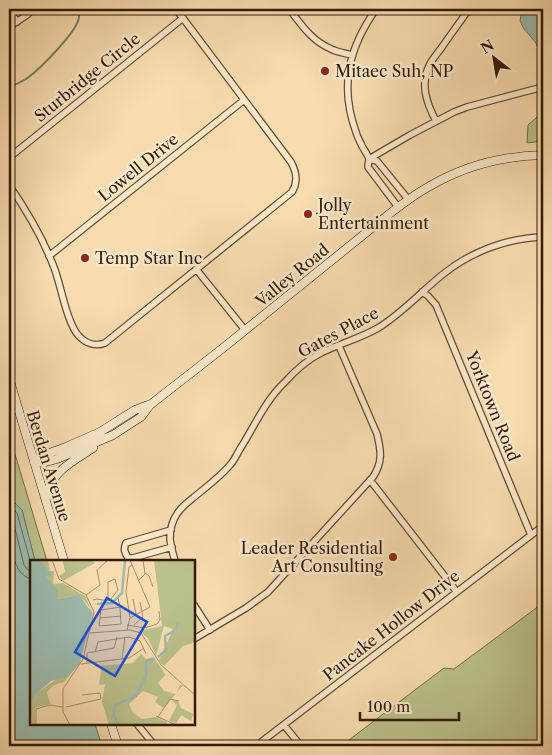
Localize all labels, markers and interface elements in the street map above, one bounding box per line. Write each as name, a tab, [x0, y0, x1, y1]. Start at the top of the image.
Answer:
street label: Sturbridge Circle	[30, 28, 144, 126]
north arrow	[470, 32, 520, 82]
text: N	[477, 36, 497, 58]
place label: Mitaec Suh, NP	[335, 61, 454, 81]
marker: Mitaec Suh, NP	[319, 65, 331, 77]
street label: Lowell Drive	[94, 129, 182, 205]
place label: Jolly Entertainment	[315, 195, 429, 233]
marker: Jolly Entertainment	[302, 208, 314, 220]
street label: Valley Road	[250, 239, 333, 311]
place label: Temp Star Inc	[95, 248, 202, 268]
marker: Temp Star Inc	[79, 252, 91, 264]
street label: Gates Place	[294, 302, 382, 362]
street label: Yorktown Road	[461, 347, 524, 464]
street label: Berdan Avenue	[23, 408, 75, 524]
place label: Leader Residential Art Consulting	[241, 538, 384, 576]
marker: Leader Residential Art Consulting	[387, 551, 399, 563]
inset map	[30, 560, 195, 725]
street label: Pancake Hollow Drive	[319, 565, 463, 685]
scale bar	[360, 690, 458, 722]
text: 100 m	[367, 697, 410, 716]

